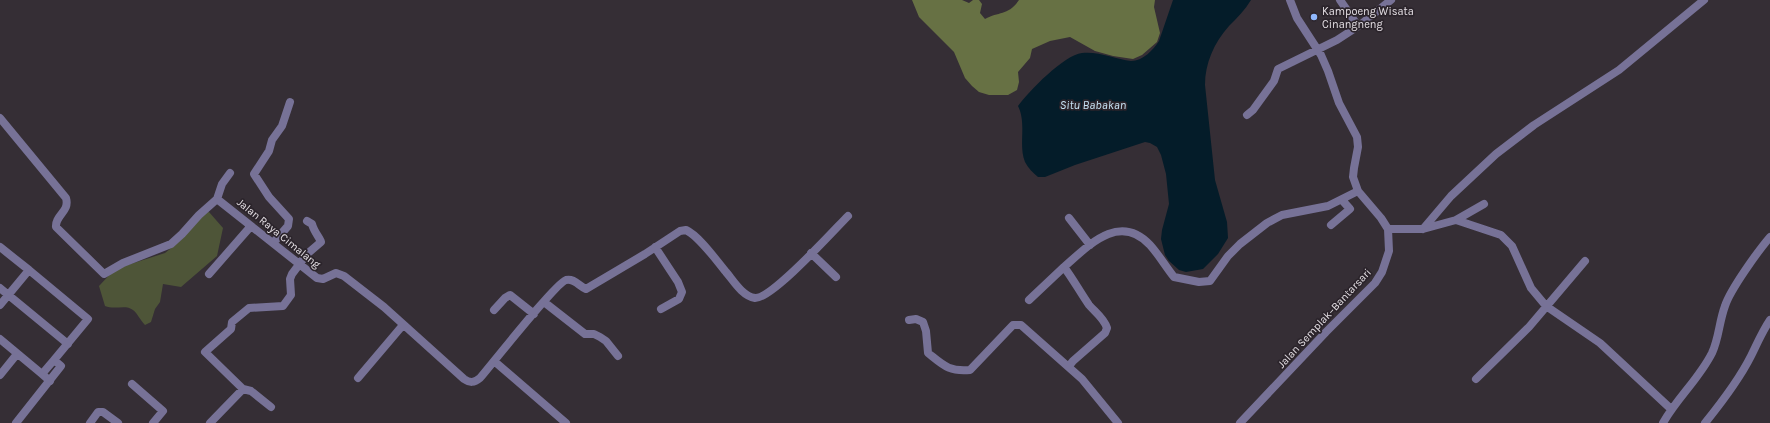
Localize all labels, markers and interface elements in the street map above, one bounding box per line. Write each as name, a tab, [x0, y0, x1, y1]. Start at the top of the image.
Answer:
place label: Kampoeng Wisata Cinangneng	[1322, 5, 1414, 31]
marker: Kampoeng Wisata Cinangneng	[1309, 12, 1319, 22]
water label: Situ Babakan	[1060, 98, 1126, 112]
street label: Jalan Raya Cimalang	[234, 196, 324, 272]
street label: Jalan Semplak–Bantarsari	[1275, 266, 1374, 371]

